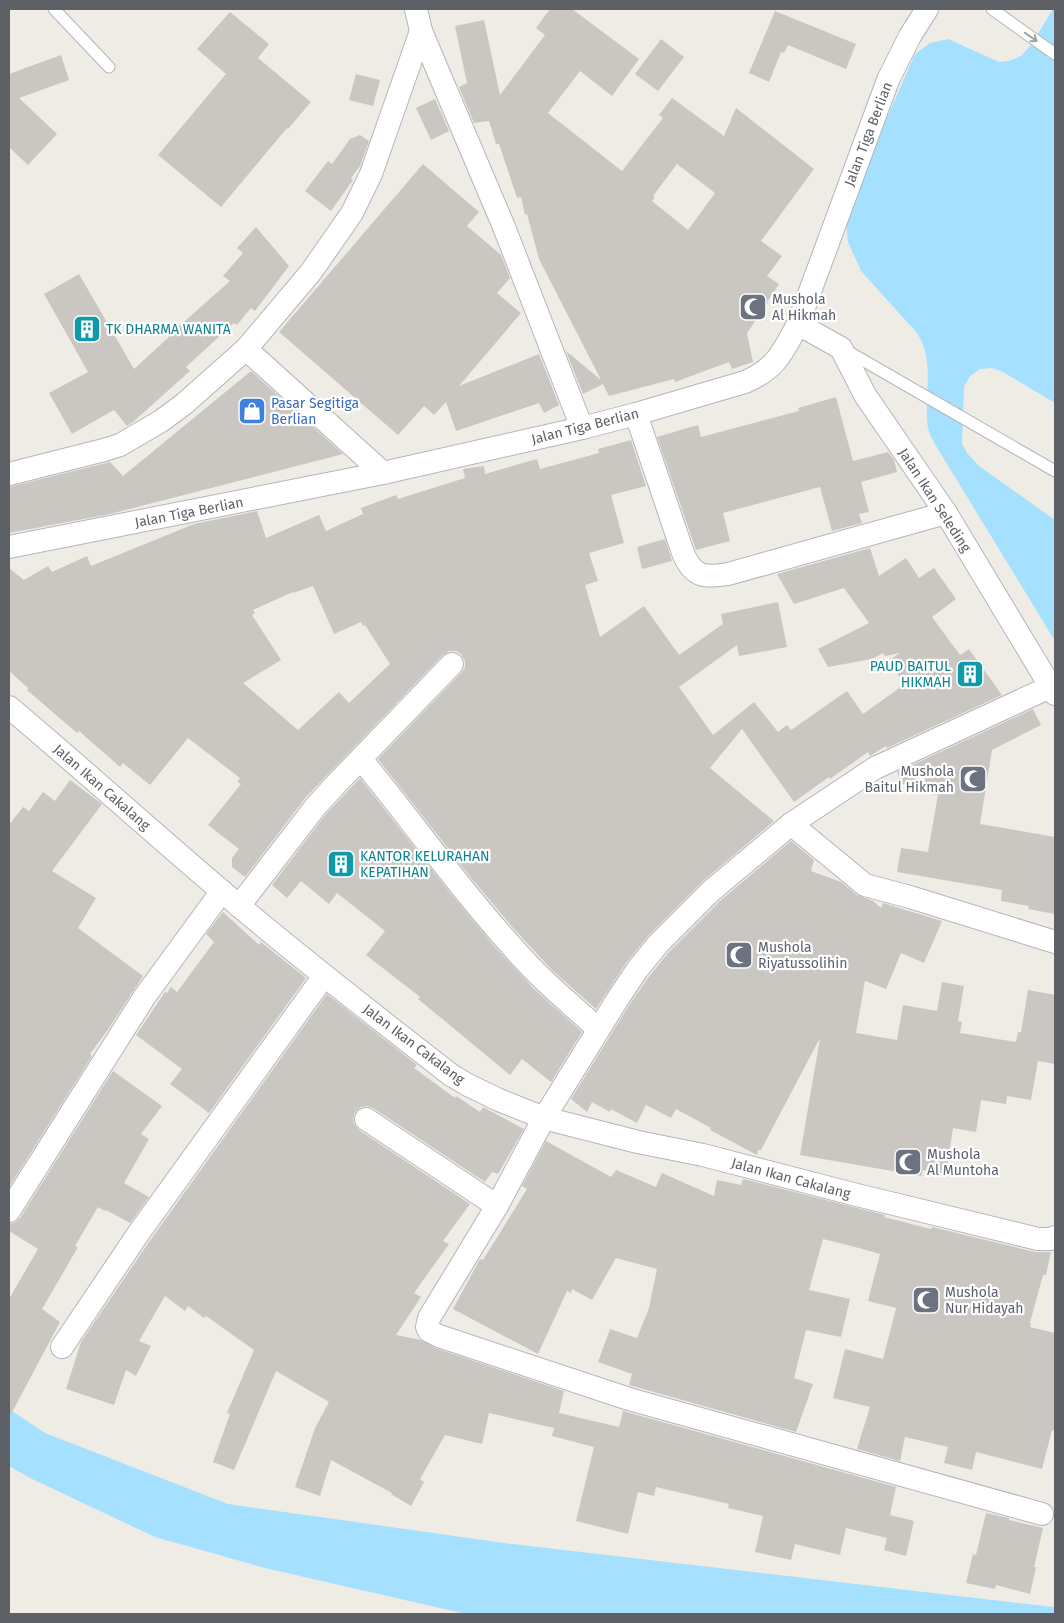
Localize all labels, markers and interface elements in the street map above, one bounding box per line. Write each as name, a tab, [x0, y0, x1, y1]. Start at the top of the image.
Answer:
one-way arrow	[1024, 32, 1038, 42]
street label: Jalan Tiga Berlian	[841, 80, 896, 189]
place label: Mushola Al Hikmah	[772, 291, 836, 324]
mosque icon: Mushola Al Hikmah	[738, 292, 768, 322]
building icon: TK DHARMA WANITA	[72, 314, 102, 344]
place label: TK DHARMA WANITA	[106, 321, 231, 338]
place label: Pasar Segitiga Berlian	[271, 395, 359, 428]
shop icon: Pasar Segitiga Berlian	[237, 396, 267, 426]
street label: Jalan Tiga Berlian	[530, 405, 641, 448]
street label: Jalan Ikan Seleding	[895, 445, 975, 556]
street label: Jalan Tiga Berlian	[133, 494, 245, 531]
place label: PAUD BAITUL HIKMAH	[870, 658, 951, 691]
building icon: PAUD BAITUL HIKMAH	[955, 659, 985, 689]
street label: Jalan Ikan Cakalang	[50, 741, 154, 835]
place label: Mushola Baitul Hikmah	[864, 763, 954, 796]
mosque icon: Mushola Baitul Hikmah	[958, 764, 988, 794]
place label: KANTOR KELURAHAN KEPATIHAN	[360, 848, 490, 881]
building icon: KANTOR KELURAHAN KEPATIHAN	[326, 849, 356, 879]
place label: Mushola Riyatussolihin	[758, 939, 847, 972]
mosque icon: Mushola Riyatussolihin	[724, 940, 754, 970]
street label: Jalan Ikan Cakalang	[360, 1001, 468, 1089]
place label: Mushola Al Muntoha	[927, 1146, 999, 1179]
mosque icon: Mushola Al Muntoha	[893, 1147, 923, 1177]
street label: Jalan Ikan Cakalang	[729, 1154, 853, 1203]
place label: Mushola Nur Hidayah	[945, 1284, 1024, 1317]
mosque icon: Mushola Nur Hidayah	[911, 1285, 941, 1315]

